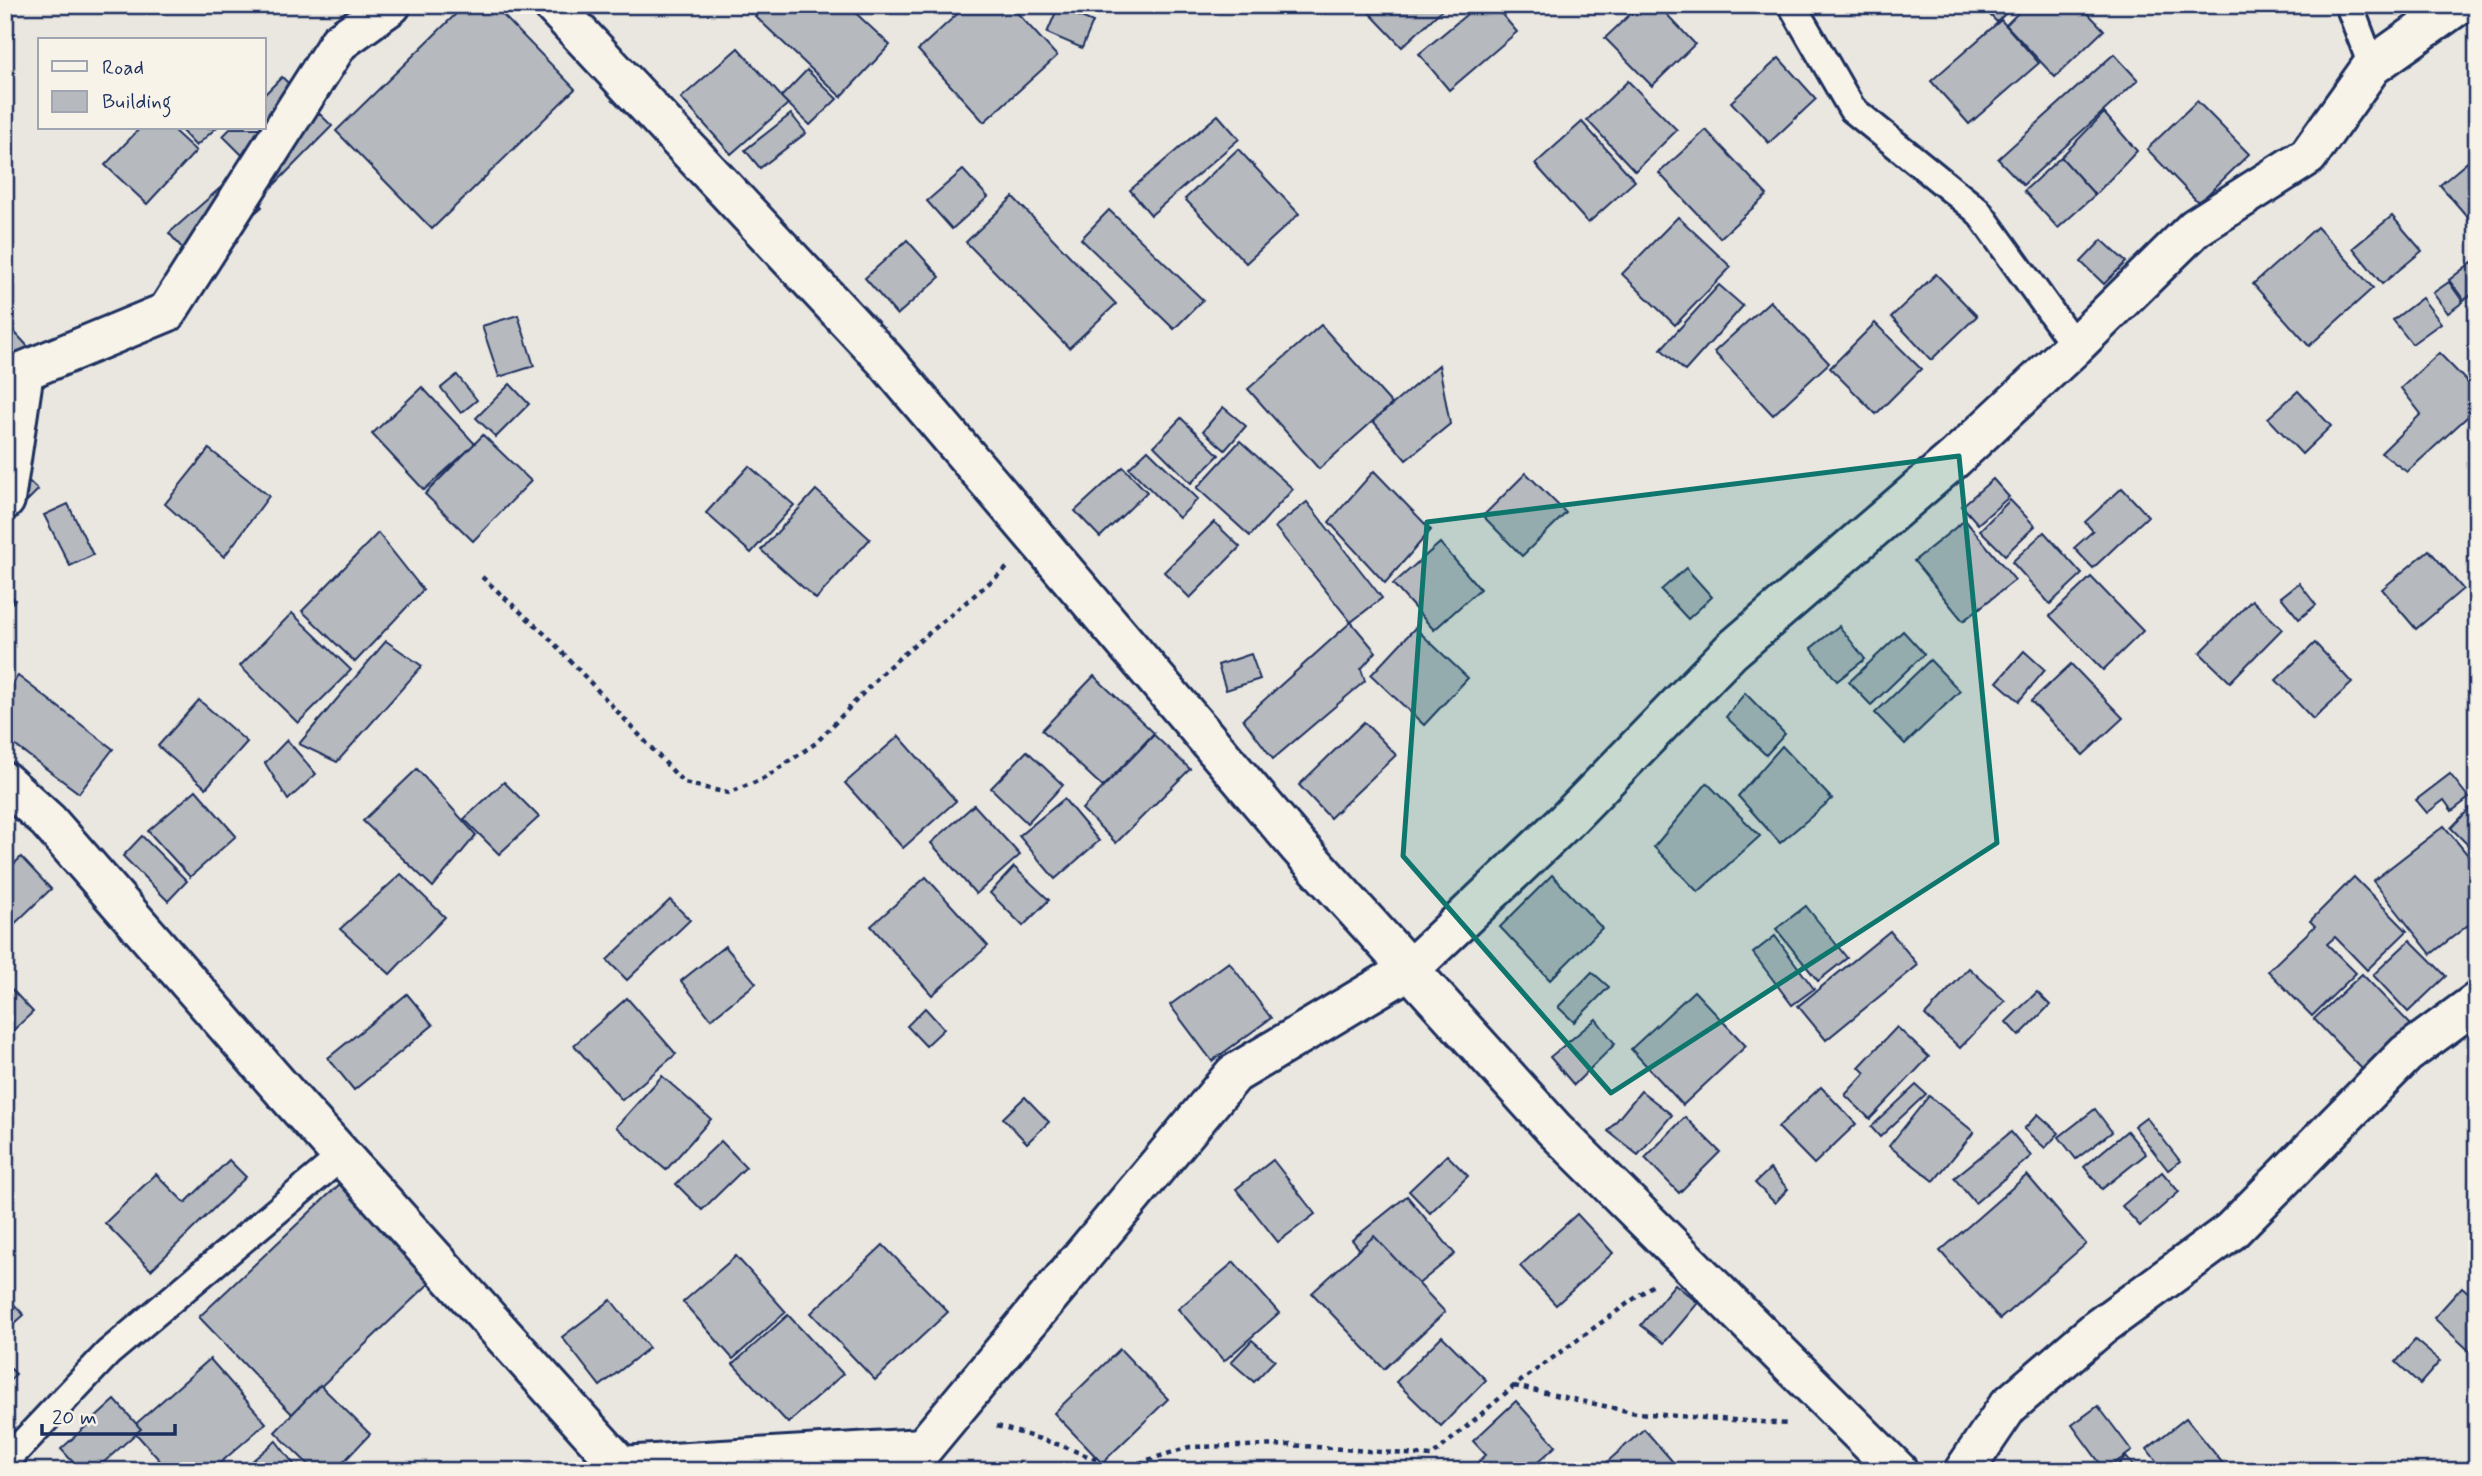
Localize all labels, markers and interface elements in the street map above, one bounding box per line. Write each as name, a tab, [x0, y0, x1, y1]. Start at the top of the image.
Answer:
legend	[38, 38, 266, 130]
text: Road	[102, 54, 144, 82]
text: Building	[102, 88, 172, 118]
scale bar	[42, 1392, 175, 1436]
text: 20 m	[52, 1404, 97, 1432]

